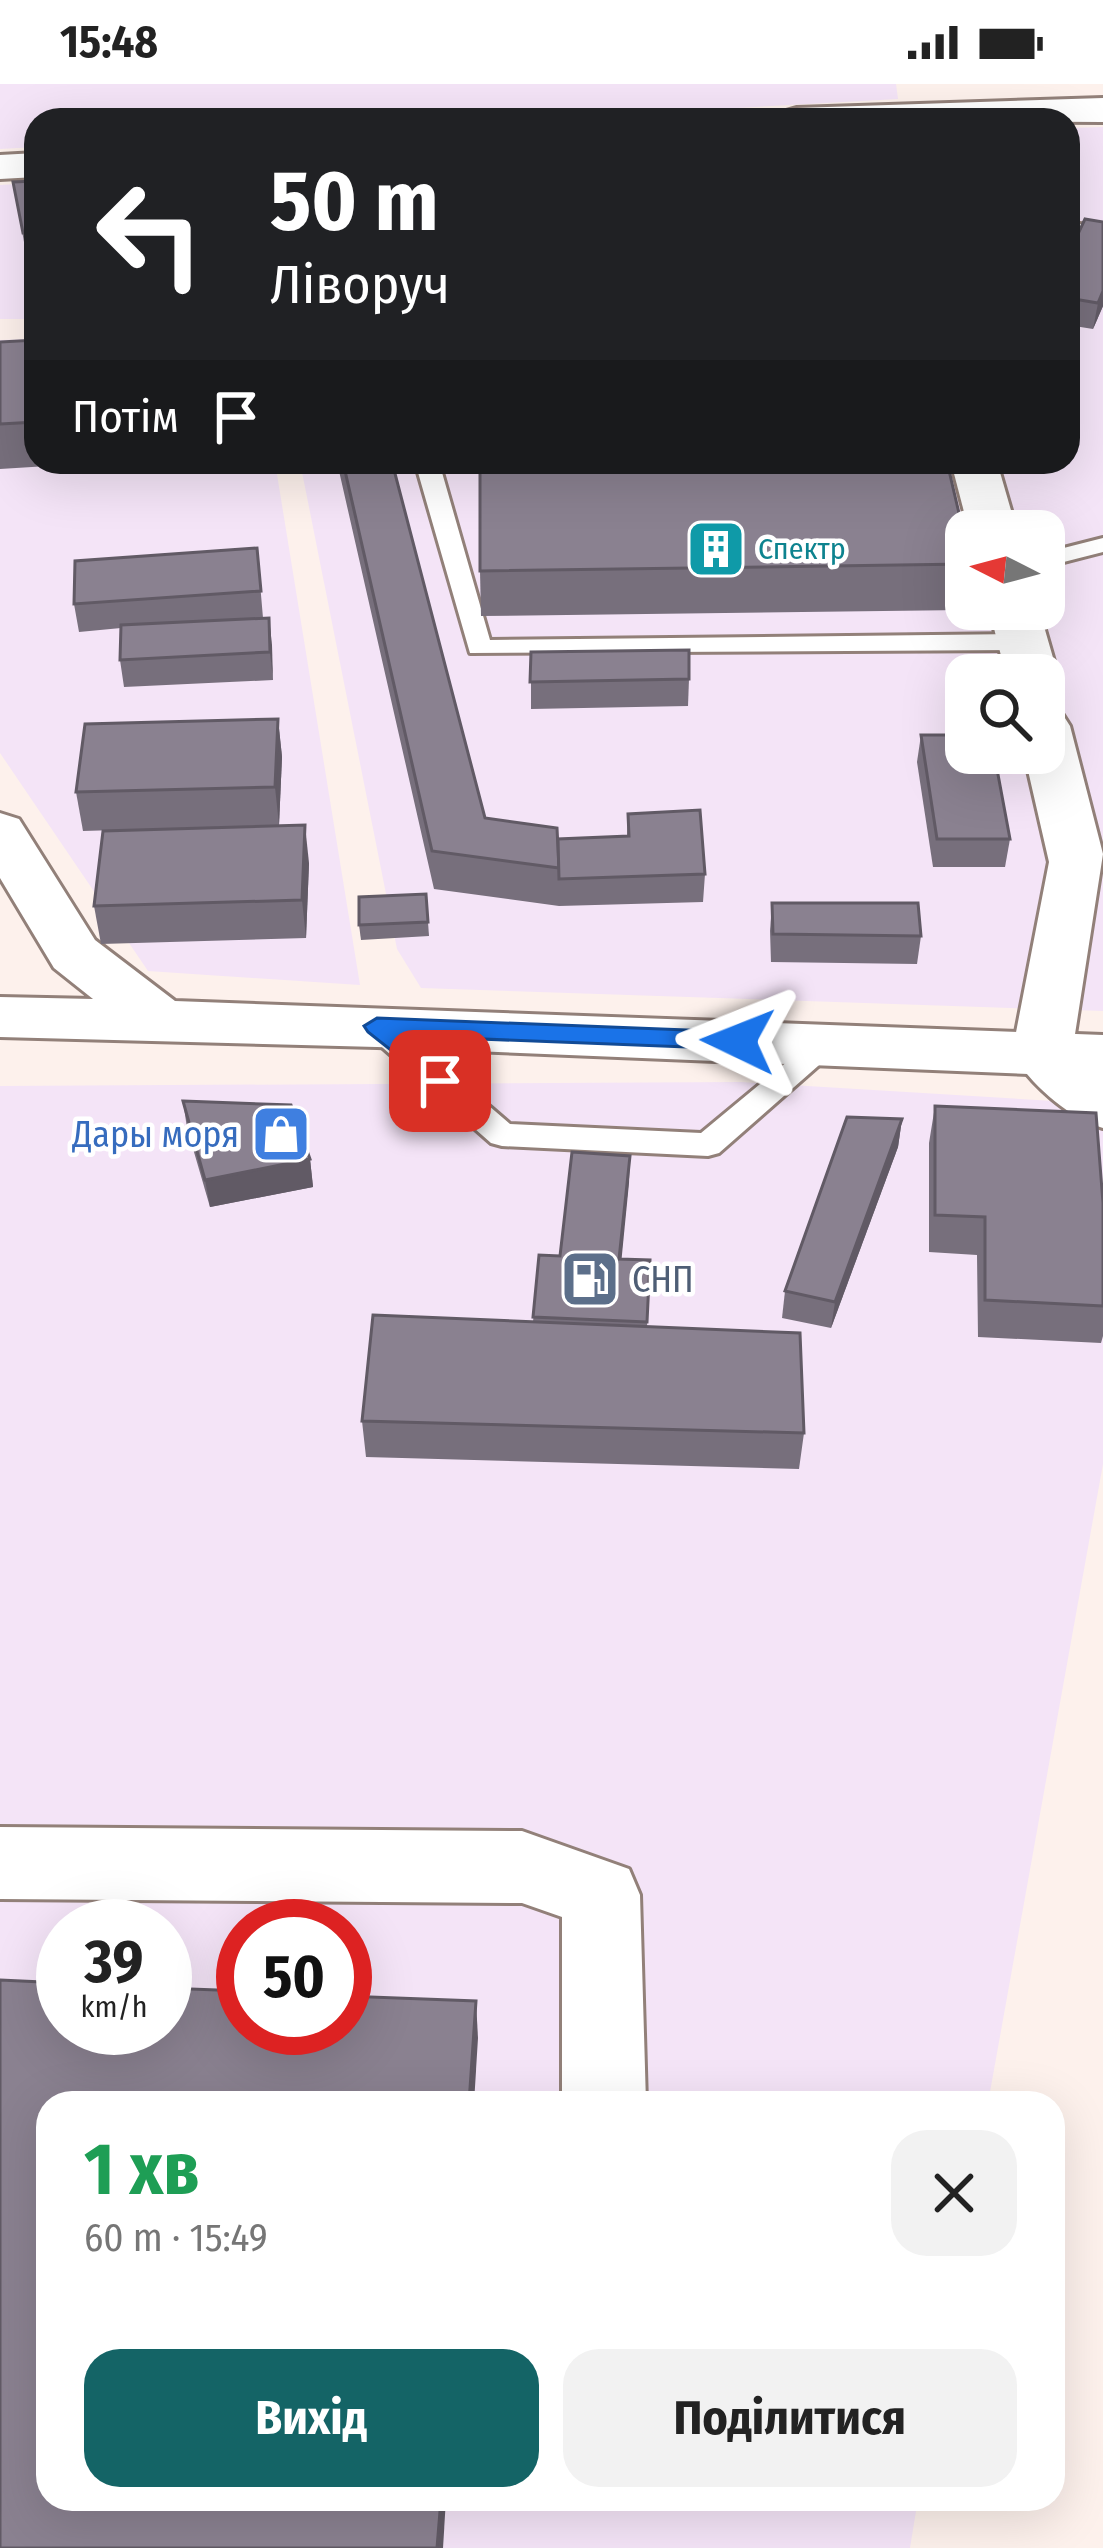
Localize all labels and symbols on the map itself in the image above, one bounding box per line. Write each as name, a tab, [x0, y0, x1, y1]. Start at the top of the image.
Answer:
north arrow	[945, 510, 1065, 630]
building icon: Спектр	[685, 518, 747, 580]
place label: Спектр	[758, 531, 846, 567]
position arrow	[675, 978, 801, 1104]
pin	[389, 1030, 491, 1132]
shop icon: Дары моря	[250, 1103, 312, 1165]
place label: Дары моря	[71, 1113, 239, 1157]
fuel station icon: СНП	[559, 1248, 621, 1310]
place label: СНП	[632, 1258, 694, 1302]
speed limit sign: 50	[216, 1899, 372, 2055]

